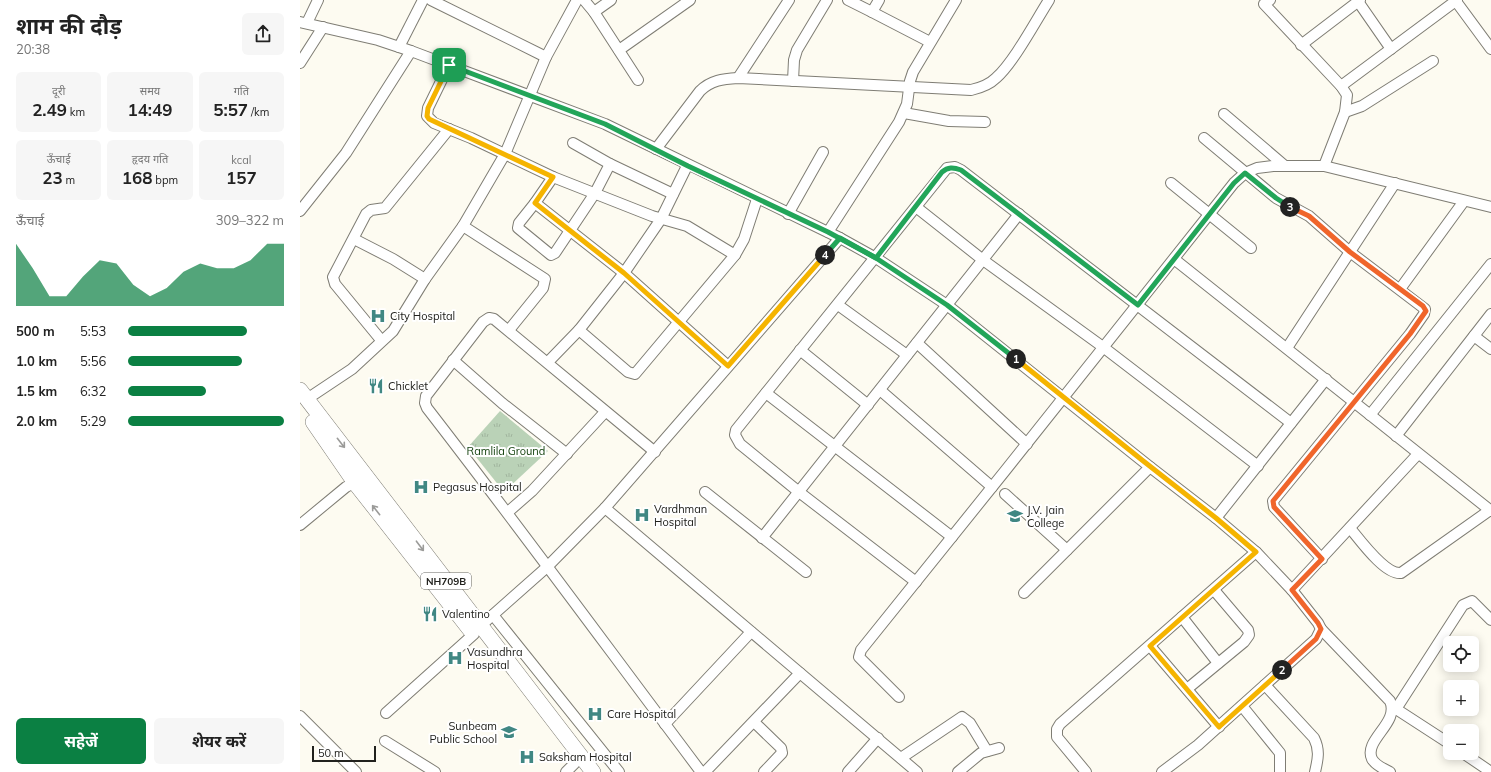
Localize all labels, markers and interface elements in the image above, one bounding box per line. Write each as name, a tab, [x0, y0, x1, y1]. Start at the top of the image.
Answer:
text: शाम की दौड़	[16, 12, 122, 40]
button: share	[242, 13, 284, 55]
text: 20:38	[16, 41, 50, 57]
pin	[432, 48, 466, 82]
icon: arrive	[438, 54, 460, 76]
text: दूरी	[52, 84, 65, 98]
text: समय	[140, 84, 160, 98]
text: गति	[234, 84, 249, 98]
text: 2.49	[32, 99, 67, 120]
text: 14:49	[127, 99, 173, 120]
text: 5:57	[213, 99, 248, 120]
text: km	[67, 105, 85, 119]
text: /km	[248, 105, 269, 119]
text: ऊँचाई	[47, 152, 71, 166]
text: हृदय गति	[132, 152, 168, 166]
text: kcal	[231, 153, 251, 167]
text: 23	[42, 167, 63, 188]
text: 168	[122, 167, 152, 188]
text: 157	[226, 167, 257, 188]
text: m	[63, 173, 75, 187]
text: bpm	[152, 173, 178, 187]
pin: 3	[1280, 197, 1300, 217]
text: 3	[1287, 200, 1293, 214]
text: ऊँचाई	[16, 212, 44, 228]
text: 309–322 m	[216, 212, 284, 228]
pin: 4	[815, 245, 835, 265]
text: 4	[822, 248, 828, 262]
hospital icon: City Hospital	[369, 307, 387, 325]
place label: City Hospital	[390, 309, 455, 323]
text: 500 m	[16, 323, 55, 339]
text: 5:53	[80, 323, 106, 339]
pin: 1	[1006, 349, 1026, 369]
text: 1	[1013, 352, 1019, 366]
text: 1.0 km	[16, 353, 57, 369]
text: 5:56	[80, 353, 106, 369]
restaurant icon: Chicklet	[367, 377, 385, 395]
place label: Chicklet	[388, 379, 428, 393]
text: 1.5 km	[16, 383, 57, 399]
text: 6:32	[80, 383, 106, 399]
text: 2.0 km	[16, 413, 57, 429]
text: 5:29	[80, 413, 106, 429]
one-way arrow	[337, 437, 345, 448]
park label: Ramlila Ground	[467, 444, 545, 458]
hospital icon: Pegasus Hospital	[412, 478, 430, 496]
place label: Pegasus Hospital	[433, 480, 522, 494]
place label: Vardhman Hospital	[654, 502, 707, 529]
place label: J.V. Jain College	[1027, 503, 1064, 530]
one-way arrow	[372, 504, 381, 515]
hospital icon: Vardhman Hospital	[633, 506, 651, 524]
school or university icon: J.V. Jain College	[1006, 507, 1024, 525]
one-way arrow	[416, 541, 424, 552]
road number: NH709B	[421, 573, 471, 589]
restaurant icon: Valentino	[421, 605, 439, 623]
place label: Valentino	[442, 607, 490, 621]
map controls	[1443, 636, 1479, 760]
button: locate	[1443, 636, 1479, 672]
place label: Vasundhra Hospital	[467, 645, 522, 672]
hospital icon: Vasundhra Hospital	[446, 649, 464, 667]
pin: 2	[1272, 660, 1292, 680]
text: 2	[1279, 663, 1285, 677]
button: +	[1443, 680, 1479, 716]
hospital icon: Care Hospital	[586, 705, 604, 723]
place label: Care Hospital	[607, 707, 676, 721]
button: सहेजें	[16, 718, 146, 764]
button: शेयर करें	[154, 718, 284, 764]
place label: Sunbeam Public School	[429, 719, 497, 746]
school or university icon: Sunbeam Public School	[500, 723, 518, 741]
button: −	[1443, 724, 1479, 760]
scale bar	[312, 744, 376, 763]
text: 50 m	[318, 746, 344, 760]
hospital icon: Saksham Hospital	[518, 748, 536, 766]
place label: Saksham Hospital	[539, 750, 632, 764]

